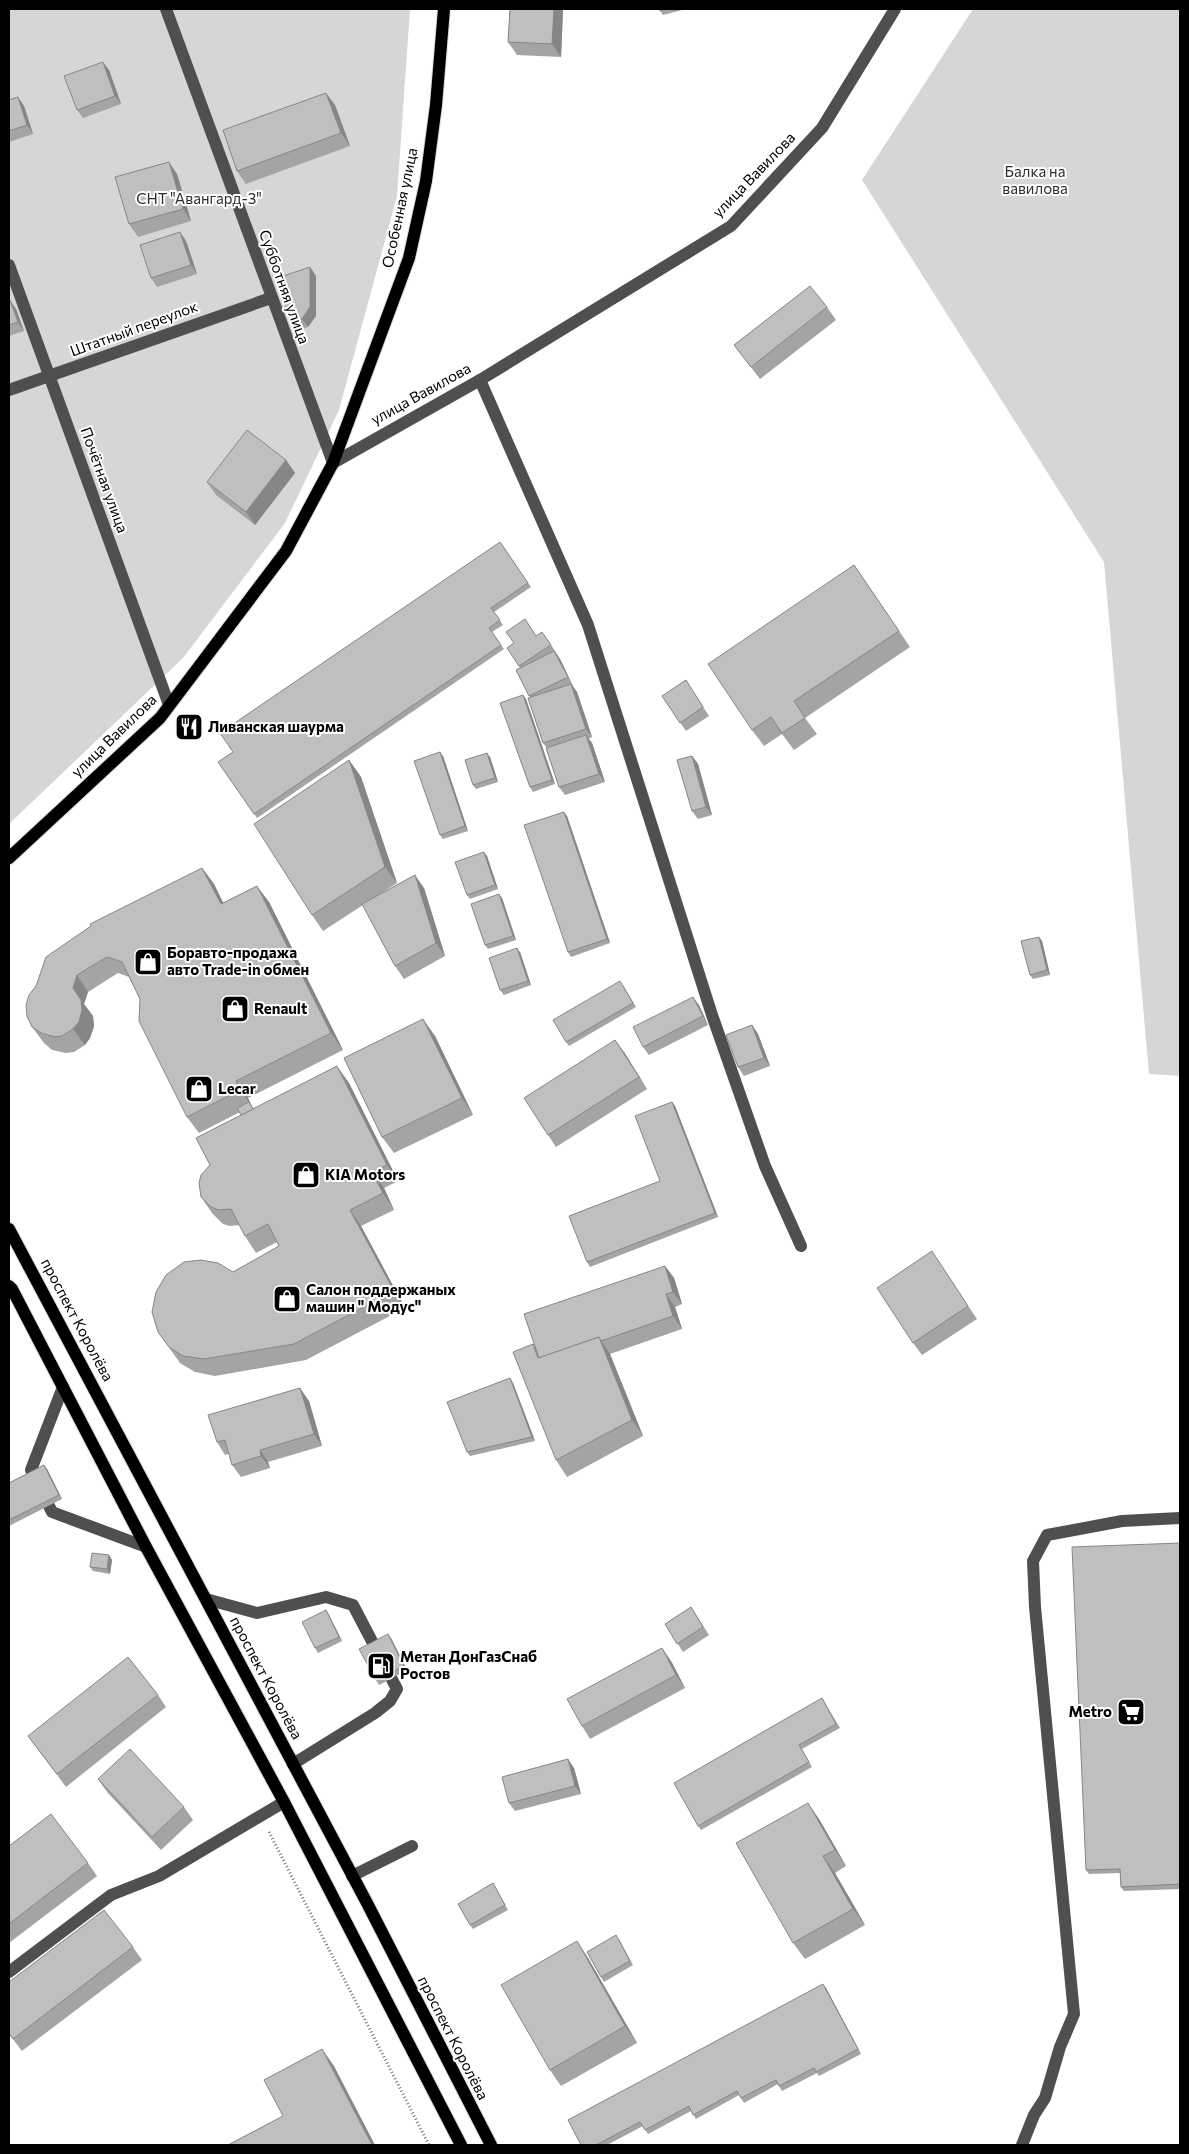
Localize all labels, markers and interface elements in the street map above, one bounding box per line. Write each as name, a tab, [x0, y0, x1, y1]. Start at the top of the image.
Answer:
street label: улица Вавилова	[708, 128, 798, 221]
street label: Особенная улица	[378, 146, 421, 269]
park label: Балка на вавилова	[1002, 162, 1068, 197]
park label: СНТ "Авангард-3"	[136, 189, 262, 207]
street label: Субботняя улица	[256, 227, 314, 346]
street label: Штатный переулок	[67, 297, 200, 359]
street label: улица Вавилова	[367, 358, 474, 428]
street label: Почётная улица	[77, 424, 132, 535]
street label: улица Вавилова	[67, 690, 160, 780]
restaurant icon: Ливанская шаурма	[174, 712, 204, 742]
place label: Ливанская шаурма	[208, 717, 344, 735]
place label: Боравто-продажа авто Trade-in обмен	[167, 943, 309, 978]
shop icon: Боравто-продажа авто Trade-in обмен	[133, 947, 163, 977]
shop icon: Renault	[220, 994, 250, 1024]
place label: Renault	[254, 999, 307, 1017]
shop icon: Lecar	[184, 1074, 214, 1104]
place label: Lecar	[218, 1079, 256, 1097]
shop icon: KIA Motors	[291, 1160, 321, 1190]
place label: KIA Motors	[325, 1165, 405, 1183]
street label: проспект Королёва	[38, 1255, 118, 1384]
place label: Салон поддержаных машин " Модус"	[306, 1280, 456, 1315]
shop icon: Салон поддержаных машин " Модус"	[272, 1284, 302, 1314]
street label: проспект Королёва	[227, 1613, 307, 1742]
place label: Метан ДонГазСнаб Ростов	[400, 1647, 537, 1682]
fuel station icon: Метан ДонГазСнаб Ростов	[366, 1651, 396, 1681]
supermarket icon: Metro	[1116, 1697, 1146, 1727]
place label: Metro	[1069, 1702, 1112, 1720]
street label: проспект Королёва	[415, 1973, 493, 2102]

